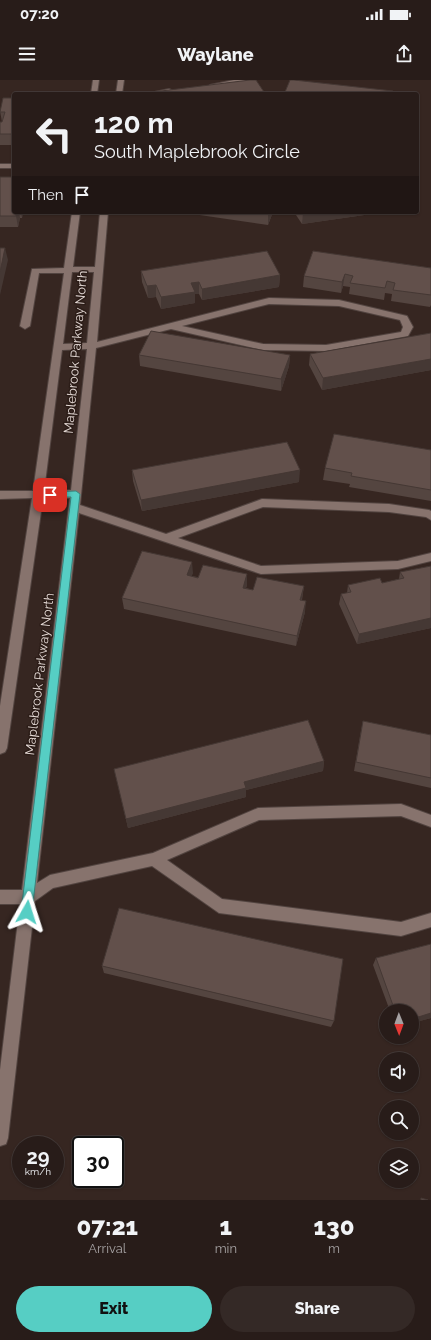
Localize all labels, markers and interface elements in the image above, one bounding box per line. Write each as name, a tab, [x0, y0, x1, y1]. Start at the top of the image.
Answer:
text: 07:20	[20, 5, 59, 23]
icon: menu	[16, 43, 38, 65]
icon: share	[393, 43, 415, 65]
text: Waylane	[177, 44, 254, 65]
text: 120 m	[94, 107, 174, 140]
icon: left	[28, 108, 80, 160]
text: South Maplebrook Circle	[94, 141, 300, 162]
icon: arrive	[71, 184, 93, 206]
text: Then	[28, 186, 63, 204]
street label: Maplebrook Parkway North	[61, 270, 90, 434]
pin	[33, 478, 67, 512]
icon: arrive	[39, 484, 61, 506]
street label: Maplebrook Parkway North	[22, 592, 57, 756]
position arrow	[6, 891, 48, 933]
north arrow	[379, 1004, 419, 1044]
map controls	[379, 1004, 419, 1188]
button: sound	[379, 1052, 419, 1092]
button: search	[379, 1100, 419, 1140]
speed limit sign: 30	[72, 1136, 124, 1188]
text: 29	[26, 1145, 50, 1169]
button: layers	[379, 1148, 419, 1188]
text: km/h	[25, 1166, 51, 1177]
text: 07:21	[77, 1212, 138, 1241]
text: 1	[220, 1212, 232, 1241]
text: 130	[314, 1212, 354, 1241]
text: Arrival	[88, 1241, 126, 1256]
text: min	[215, 1241, 237, 1256]
text: m	[328, 1241, 340, 1256]
button: Exit	[16, 1286, 212, 1332]
button: Share	[220, 1286, 415, 1332]

